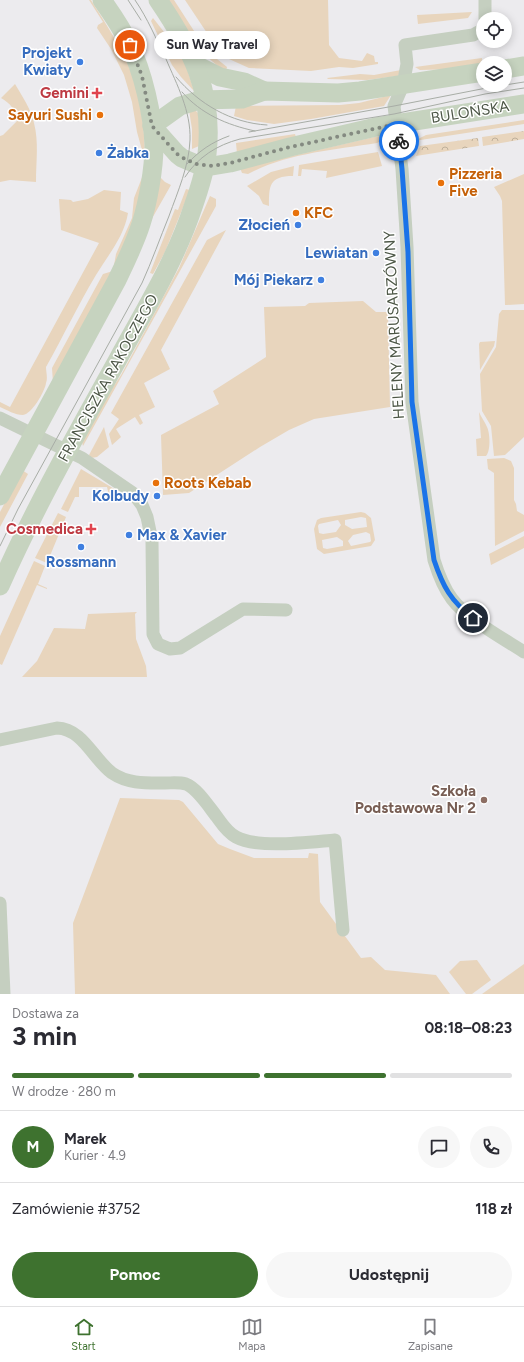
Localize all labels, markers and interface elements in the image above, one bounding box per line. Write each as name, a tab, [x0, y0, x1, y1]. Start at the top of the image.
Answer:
map controls	[476, 12, 512, 92]
button: locate	[476, 12, 512, 48]
pin	[113, 28, 147, 62]
callout: Sun Way Travel	[154, 31, 270, 59]
icon: bag	[119, 34, 141, 56]
text: Sun Way Travel	[166, 37, 258, 52]
place label: Projekt Kwiaty	[22, 44, 72, 79]
button: layers	[476, 56, 512, 92]
marker: Projekt Kwiaty	[75, 57, 85, 67]
place label: Gemini	[40, 84, 89, 102]
marker: Gemini	[92, 88, 102, 98]
street label: BULOŃSKA	[430, 97, 510, 127]
place label: Sayuri Sushi	[8, 106, 92, 124]
marker: Sayuri Sushi	[95, 110, 105, 120]
courier	[379, 121, 419, 161]
icon: bike	[388, 130, 410, 152]
place label: Żabka	[107, 143, 149, 162]
marker: Żabka	[94, 148, 104, 158]
place label: Pizzeria Five	[449, 165, 502, 200]
marker: Pizzeria Five	[436, 178, 446, 188]
place label: KFC	[304, 204, 333, 222]
marker: KFC	[291, 208, 301, 218]
place label: Złocień	[239, 216, 290, 234]
marker: Złocień	[293, 220, 303, 230]
street label: HELENY MARUSARZÓWNY	[380, 230, 408, 420]
place label: Lewiatan	[305, 244, 368, 262]
marker: Lewiatan	[371, 248, 381, 258]
place label: Mój Piekarz	[234, 271, 313, 289]
marker: Mój Piekarz	[316, 275, 326, 285]
street label: FRANCISZKA RAKOCZEGO	[54, 291, 162, 465]
place label: Roots Kebab	[164, 474, 251, 492]
marker: Roots Kebab	[151, 478, 161, 488]
place label: Kolbudy	[92, 487, 149, 505]
marker: Kolbudy	[152, 491, 162, 501]
place label: Cosmedica	[6, 520, 83, 538]
marker: Cosmedica	[86, 524, 96, 534]
place label: Max & Xavier	[137, 526, 227, 544]
marker: Max & Xavier	[124, 530, 134, 540]
marker: Rossmann	[76, 542, 86, 552]
place label: Rossmann	[46, 553, 116, 571]
pin	[456, 601, 490, 635]
icon: home	[462, 607, 484, 629]
place label: Szkoła Podstawowa Nr 2	[355, 782, 476, 817]
marker: Szkoła Podstawowa Nr 2	[479, 795, 489, 805]
text: Dostawa za	[12, 1006, 79, 1021]
text: 08:18–08:23	[424, 1019, 512, 1037]
text: 3 min	[12, 1020, 77, 1052]
text: W drodze · 280 m	[12, 1084, 116, 1099]
button: chat	[418, 1126, 460, 1168]
button: phone	[470, 1126, 512, 1168]
text: Marek	[64, 1130, 107, 1148]
text: M	[27, 1138, 39, 1156]
text: Kurier · 4.9	[64, 1148, 126, 1163]
text: Zamówienie #3752	[12, 1200, 140, 1218]
text: 118 zł	[475, 1200, 512, 1218]
button: Pomoc	[12, 1252, 258, 1298]
button: Udostępnij	[266, 1252, 512, 1298]
tab: Start	[71, 1316, 96, 1353]
tab: Mapa	[238, 1316, 265, 1353]
tab: Zapisane	[408, 1316, 453, 1353]

